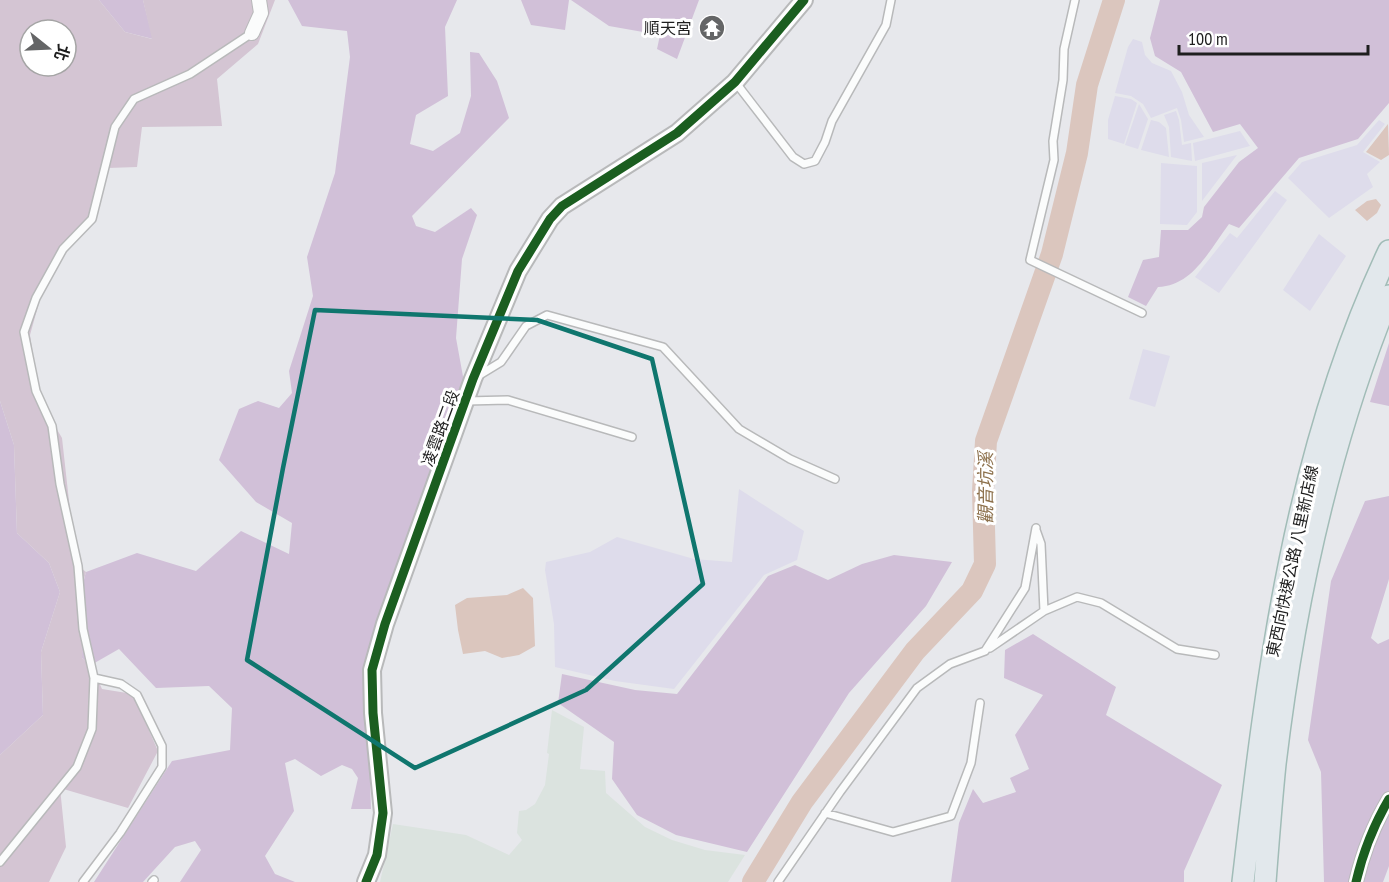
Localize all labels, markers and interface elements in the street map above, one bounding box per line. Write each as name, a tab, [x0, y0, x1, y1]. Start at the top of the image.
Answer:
temple icon: 順天宮	[697, 13, 727, 43]
north arrow	[18, 18, 78, 78]
place label: 順天宮	[644, 18, 692, 38]
scale bar	[1179, 18, 1368, 56]
text: 100 m	[1188, 27, 1228, 50]
text: 北	[50, 42, 74, 63]
street label: 凌雲路二段	[417, 387, 463, 469]
water label: 觀音坑溪	[974, 449, 997, 524]
street label: 東西向快速公路 八里新店線	[1262, 463, 1322, 659]

